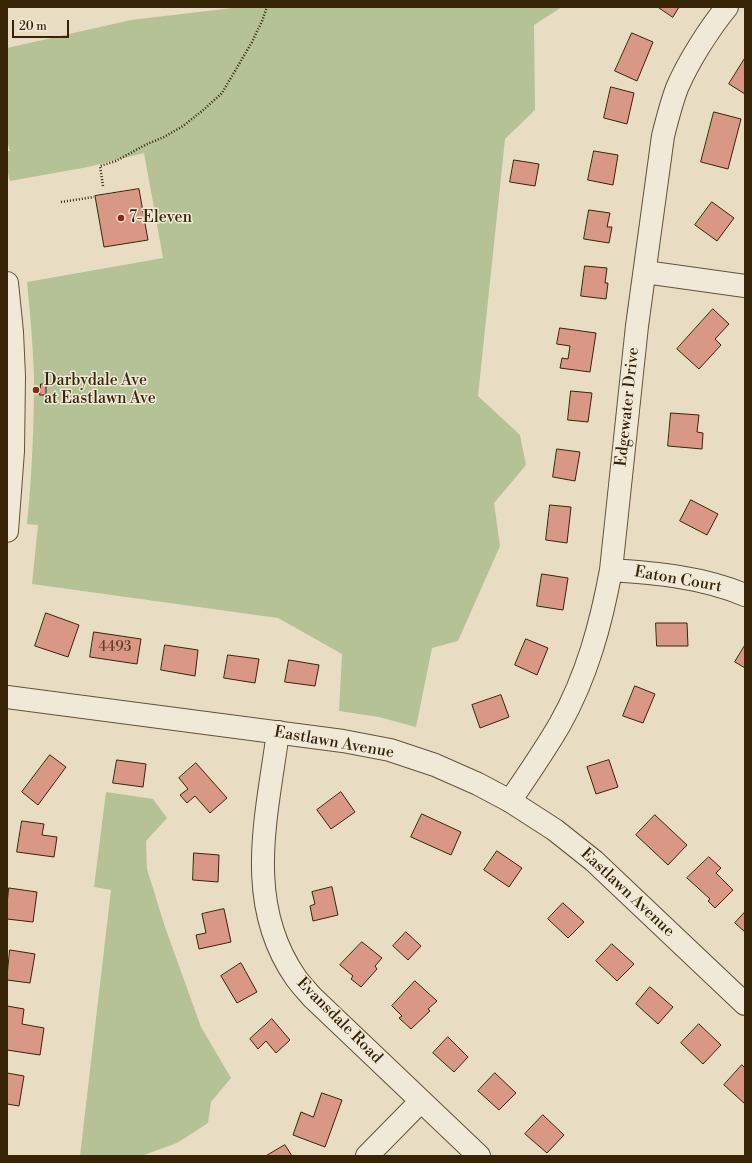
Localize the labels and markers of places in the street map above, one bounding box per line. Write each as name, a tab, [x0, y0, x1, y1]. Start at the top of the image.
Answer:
place label: 7-Eleven	[129, 208, 192, 228]
marker: 7-Eleven	[116, 213, 126, 223]
place label: Darbydale Ave at Eastlawn Ave	[44, 371, 156, 409]
marker: Darbydale Ave at Eastlawn Ave	[31, 385, 41, 395]

